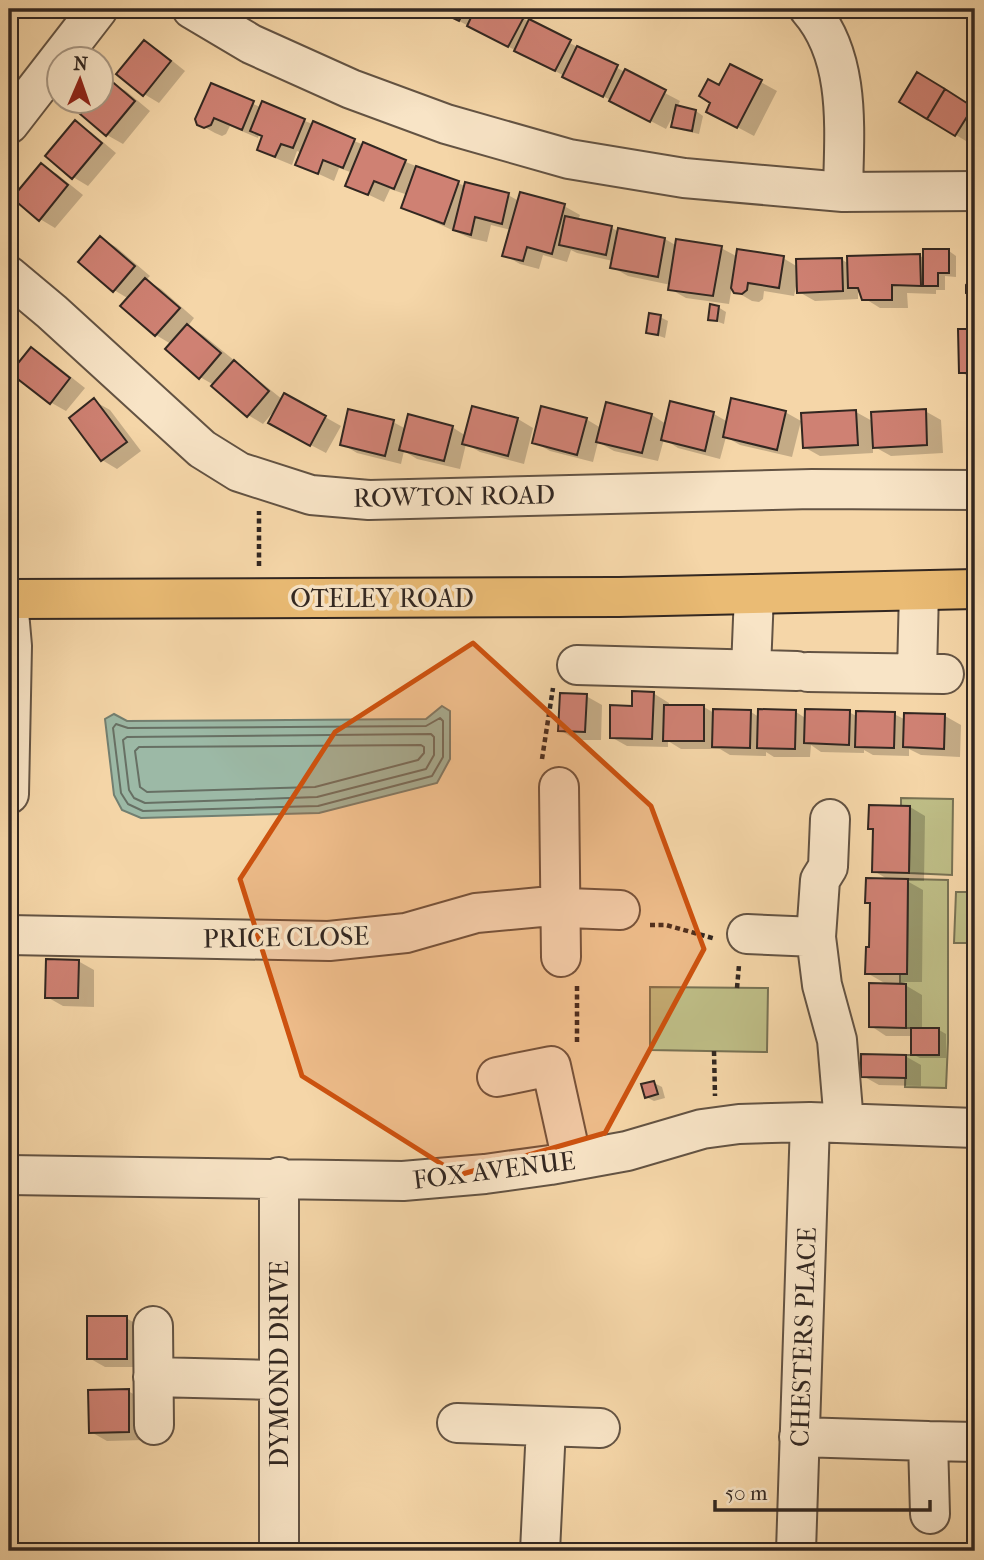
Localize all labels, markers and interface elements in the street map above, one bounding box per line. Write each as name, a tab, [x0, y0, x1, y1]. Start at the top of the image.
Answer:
north arrow	[46, 46, 116, 116]
text: N	[73, 53, 89, 75]
street label: ROWTON ROAD	[353, 479, 555, 514]
street label: OTELEY ROAD	[290, 583, 474, 614]
street label: PRICE CLOSE	[203, 921, 370, 954]
street label: FOX AVENUE	[411, 1145, 577, 1196]
street label: CHESTERS PLACE	[784, 1226, 823, 1447]
street label: DYMOND DRIVE	[264, 1260, 295, 1468]
scale bar	[715, 1469, 930, 1513]
text: 50 m	[725, 1481, 768, 1505]

